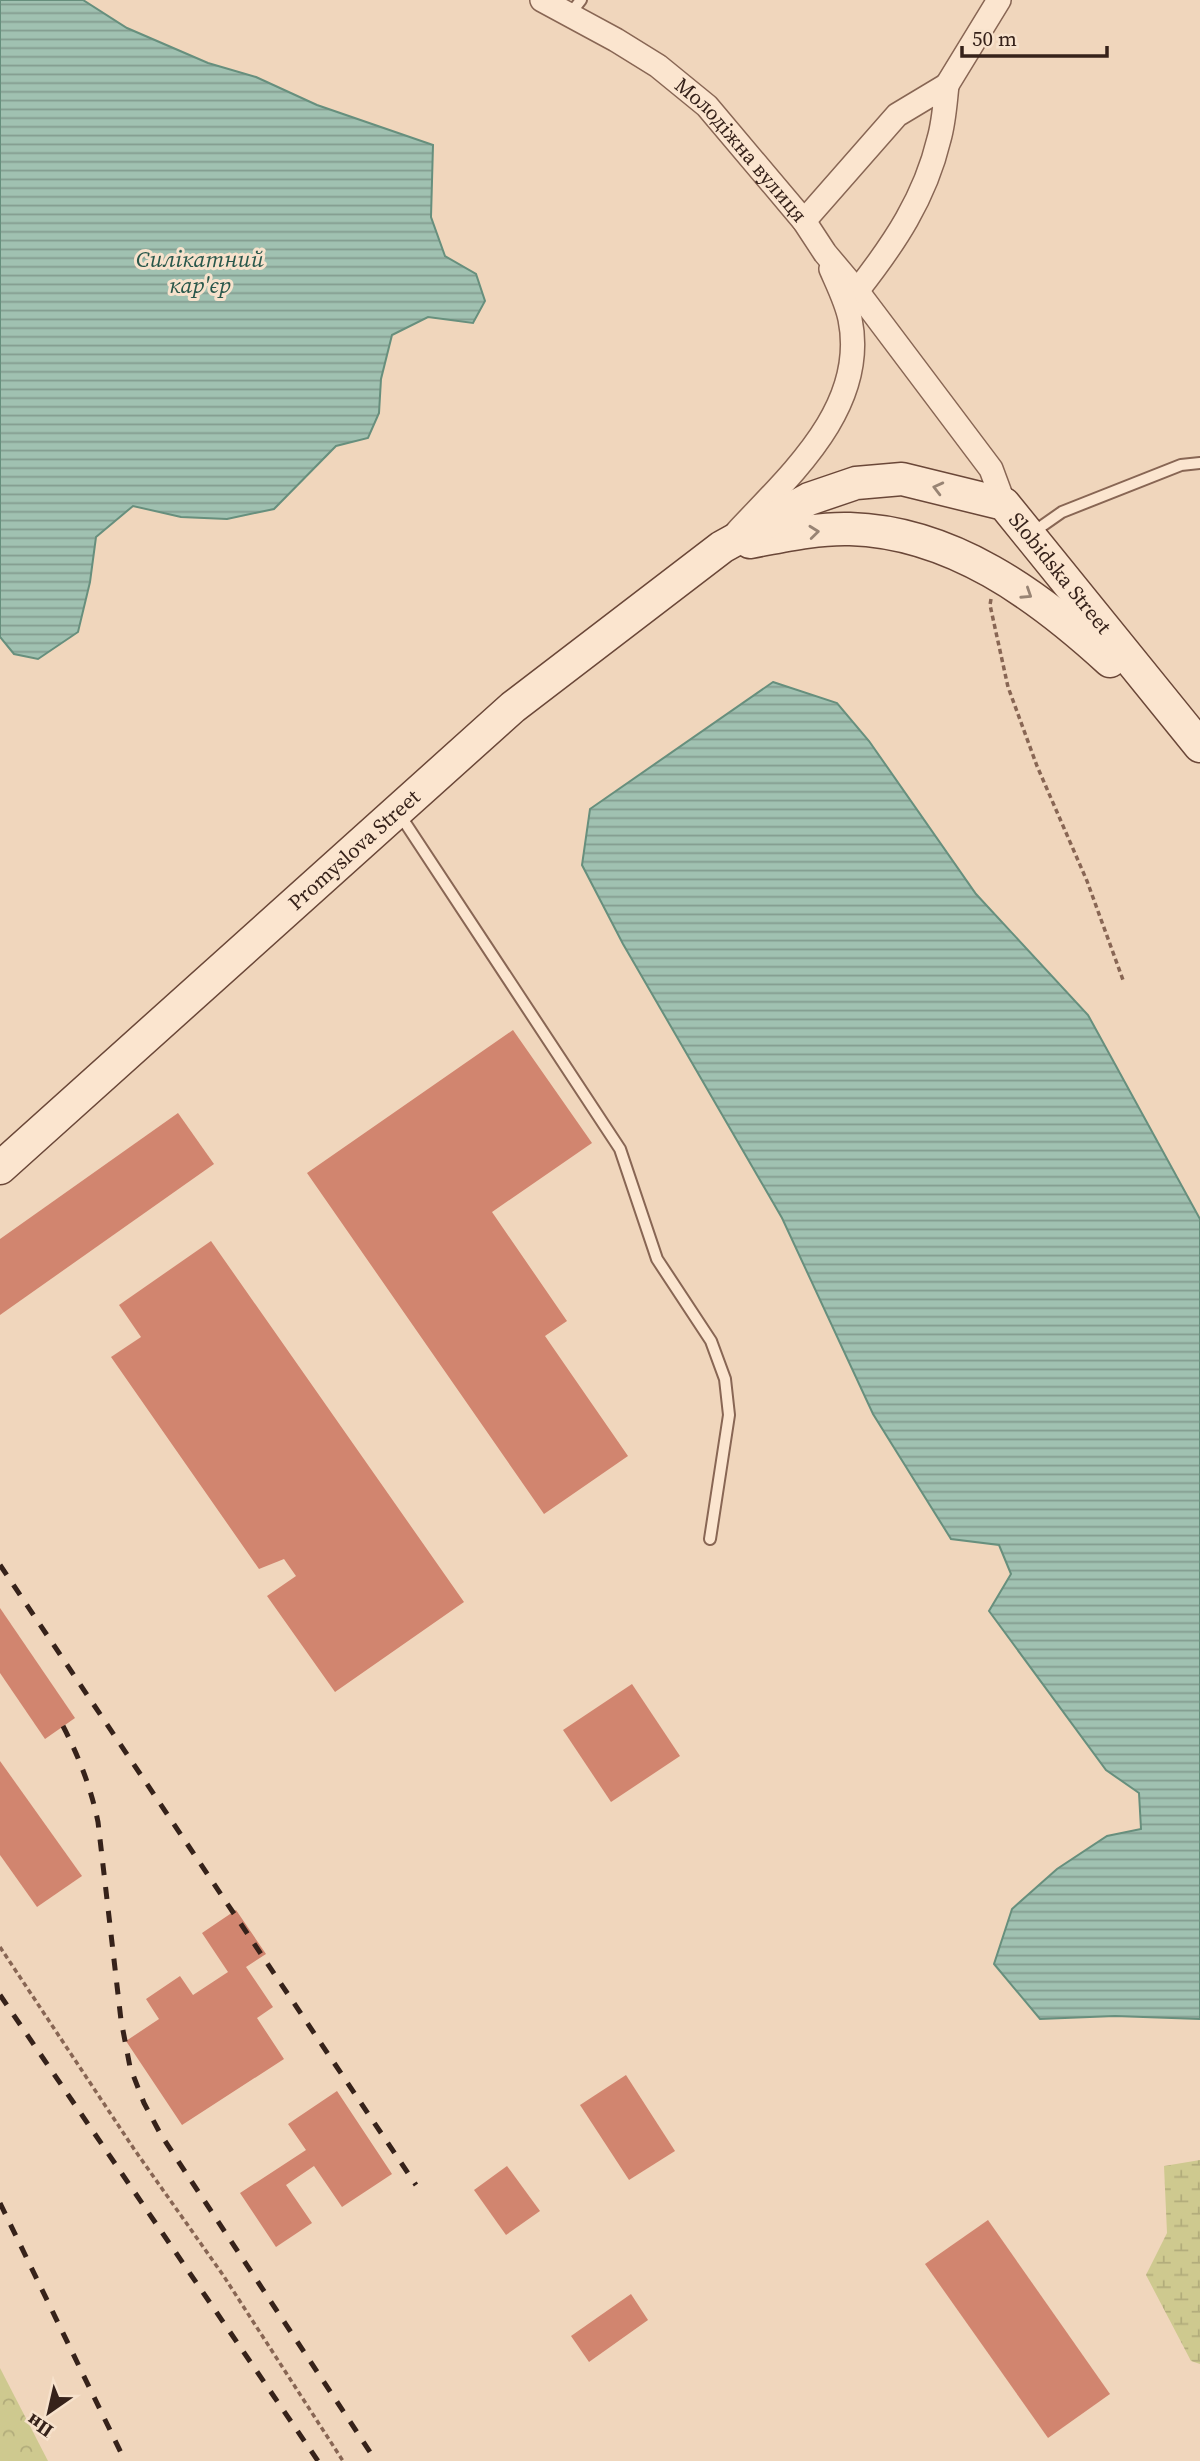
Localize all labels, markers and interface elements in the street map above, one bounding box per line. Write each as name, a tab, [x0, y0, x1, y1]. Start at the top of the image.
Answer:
scale bar	[962, 14, 1107, 58]
text: 50 m	[972, 24, 1017, 53]
street label: Молодіжна вулиця	[669, 70, 814, 228]
water label: Силікатний кар'єр	[136, 243, 264, 301]
one-way arrow	[932, 482, 944, 496]
street label: Slobidska Street	[1002, 506, 1119, 640]
one-way arrow	[809, 525, 820, 540]
one-way arrow	[1019, 585, 1032, 598]
street label: Promyslova Street	[281, 782, 426, 916]
north arrow	[14, 2377, 84, 2447]
text: Пн	[21, 2408, 58, 2444]

